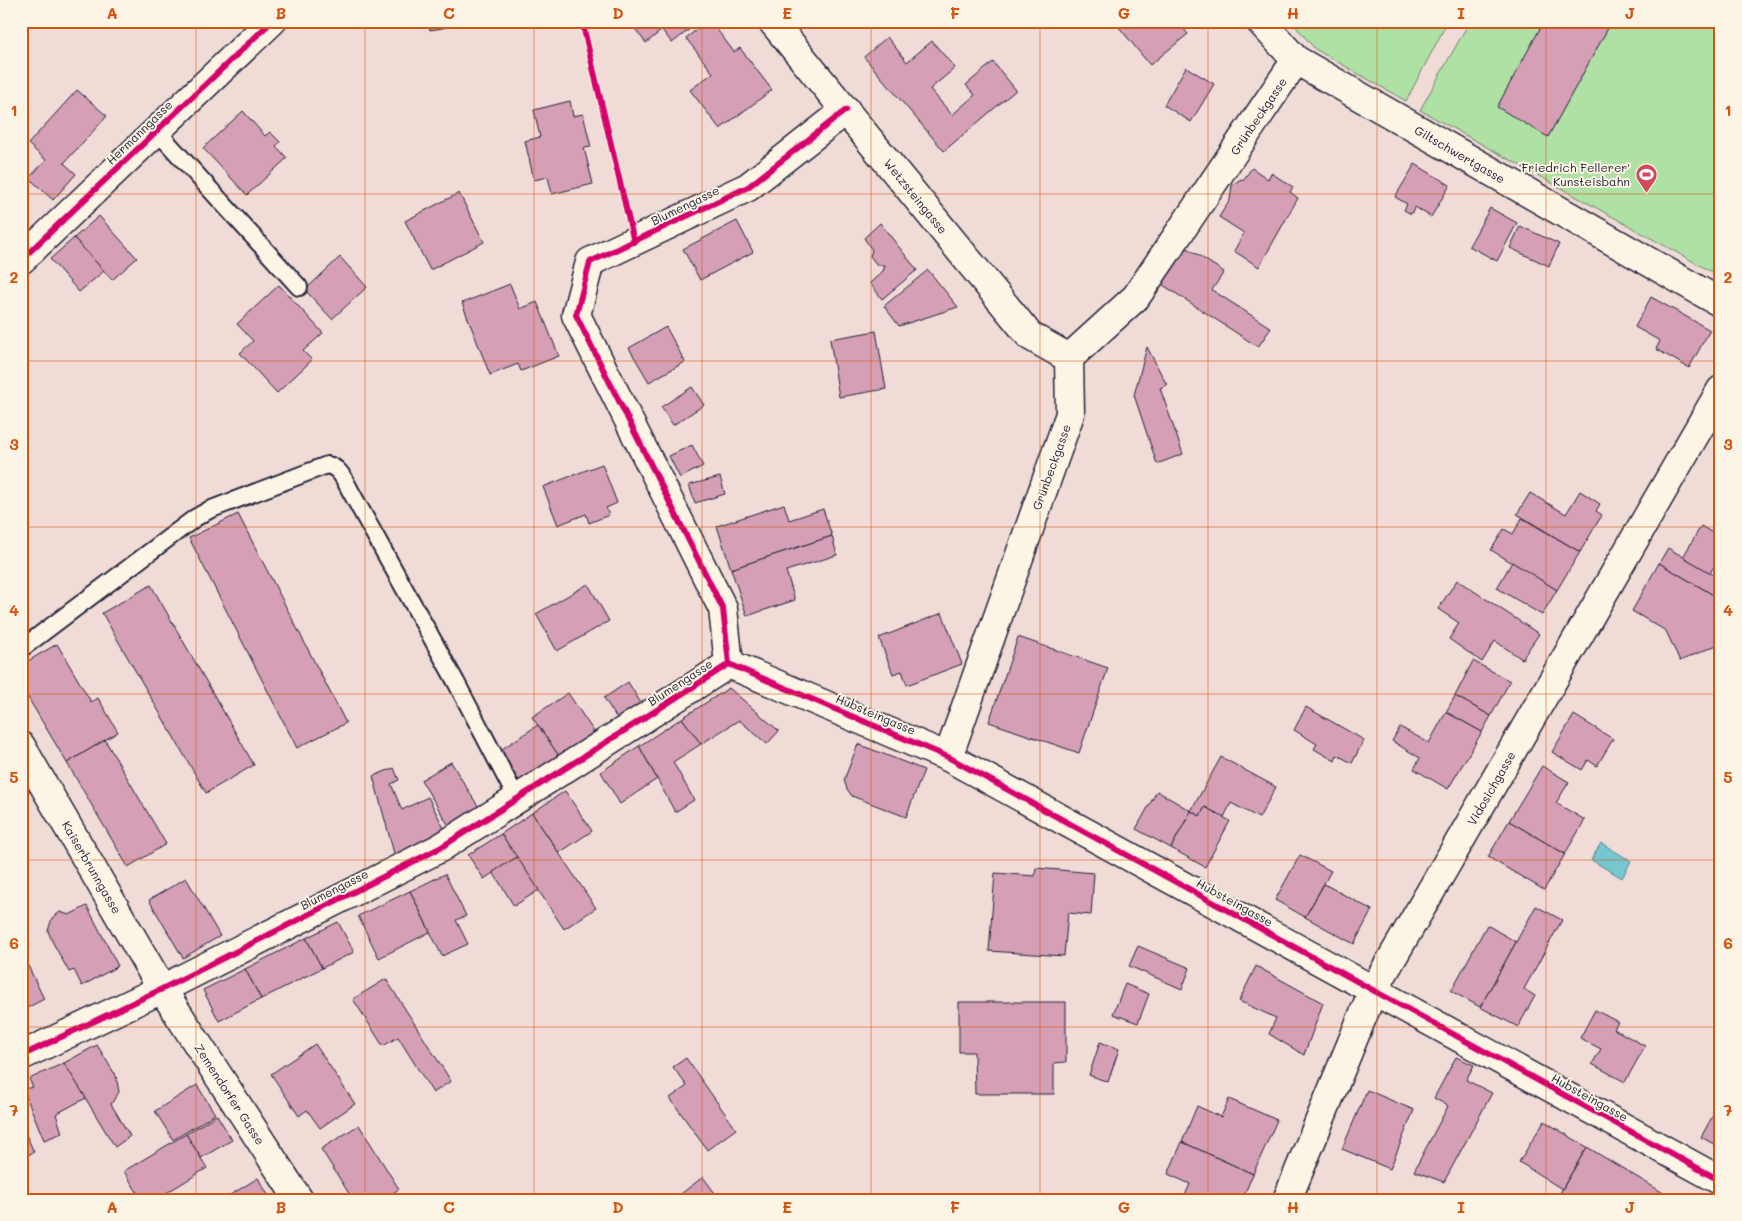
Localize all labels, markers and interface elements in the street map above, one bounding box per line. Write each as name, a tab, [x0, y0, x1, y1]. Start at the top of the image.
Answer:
text: A	[106, 2, 118, 23]
text: B	[276, 2, 286, 23]
text: C	[443, 2, 455, 23]
text: D	[612, 2, 624, 23]
text: E	[782, 2, 792, 23]
text: F	[950, 2, 960, 23]
text: G	[1118, 2, 1130, 23]
text: H	[1287, 2, 1299, 23]
text: I	[1457, 2, 1465, 23]
text: J	[1625, 2, 1635, 23]
street label: Grünbeckgasse	[1226, 74, 1290, 158]
street label: Hermanngasse	[103, 96, 175, 168]
text: 1	[10, 99, 18, 120]
text: 1	[1724, 99, 1732, 120]
street label: Giltschwertgasse	[1412, 122, 1508, 186]
street label: Wetzsteingasse	[881, 155, 951, 237]
place label: 'Friedrich Fellerer' Kunsteisbahn	[1519, 159, 1630, 189]
sports icon: 'Friedrich Fellerer' Kunsteisbahn	[1634, 162, 1658, 193]
street label: Blumengasse	[648, 182, 722, 228]
text: 2	[10, 266, 19, 287]
text: 2	[1724, 266, 1733, 287]
street label: Grünbeckgasse	[1028, 422, 1074, 512]
text: 3	[9, 433, 19, 454]
text: 3	[1723, 433, 1733, 454]
text: 4	[9, 599, 19, 620]
text: 4	[1723, 599, 1733, 620]
street label: Blumengasse	[645, 655, 715, 709]
street label: Hubsteingasse	[834, 690, 918, 738]
street label: Vidosichgasse	[1463, 748, 1519, 828]
text: 5	[9, 766, 19, 787]
text: 5	[1723, 766, 1733, 787]
street label: Kaiserbrunngasse	[59, 818, 125, 916]
street label: Blumengasse	[297, 865, 371, 913]
street label: Hubsteingasse	[1194, 874, 1276, 930]
text: 6	[9, 932, 19, 953]
text: 6	[1723, 932, 1733, 953]
street label: Zemendorfer Gasse	[191, 1040, 269, 1148]
street label: Hubsteingasse	[1549, 1069, 1631, 1125]
text: 7	[10, 1099, 19, 1120]
text: 7	[1724, 1099, 1733, 1120]
text: A	[106, 1196, 118, 1217]
text: B	[276, 1196, 286, 1217]
text: C	[443, 1196, 455, 1217]
text: D	[612, 1196, 624, 1217]
text: E	[782, 1196, 792, 1217]
text: F	[950, 1196, 960, 1217]
text: G	[1118, 1196, 1130, 1217]
text: H	[1287, 1196, 1299, 1217]
text: I	[1457, 1196, 1465, 1217]
text: J	[1625, 1196, 1635, 1217]

